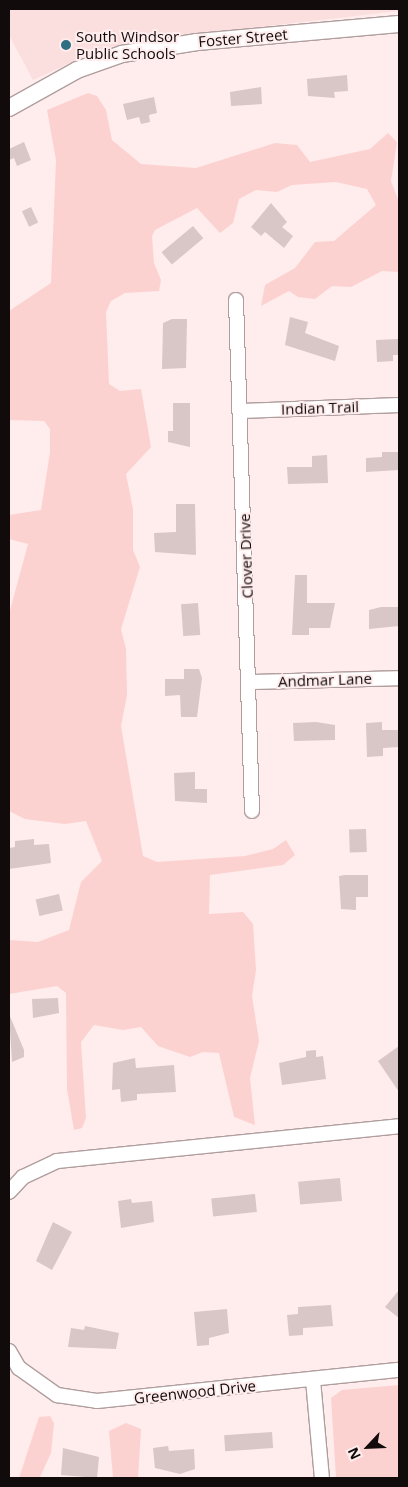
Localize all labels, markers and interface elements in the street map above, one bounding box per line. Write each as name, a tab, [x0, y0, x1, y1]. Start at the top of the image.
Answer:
street label: Foster Street	[198, 25, 288, 51]
place label: South Windsor Public Schools	[76, 27, 179, 62]
marker: South Windsor Public Schools	[60, 39, 72, 51]
street label: Indian Trail	[281, 398, 359, 418]
street label: Clover Drive	[236, 513, 256, 599]
street label: Andmar Lane	[278, 669, 372, 691]
street label: Greenwood Drive	[133, 1377, 257, 1407]
north arrow	[343, 1422, 393, 1472]
text: N	[343, 1444, 365, 1463]

